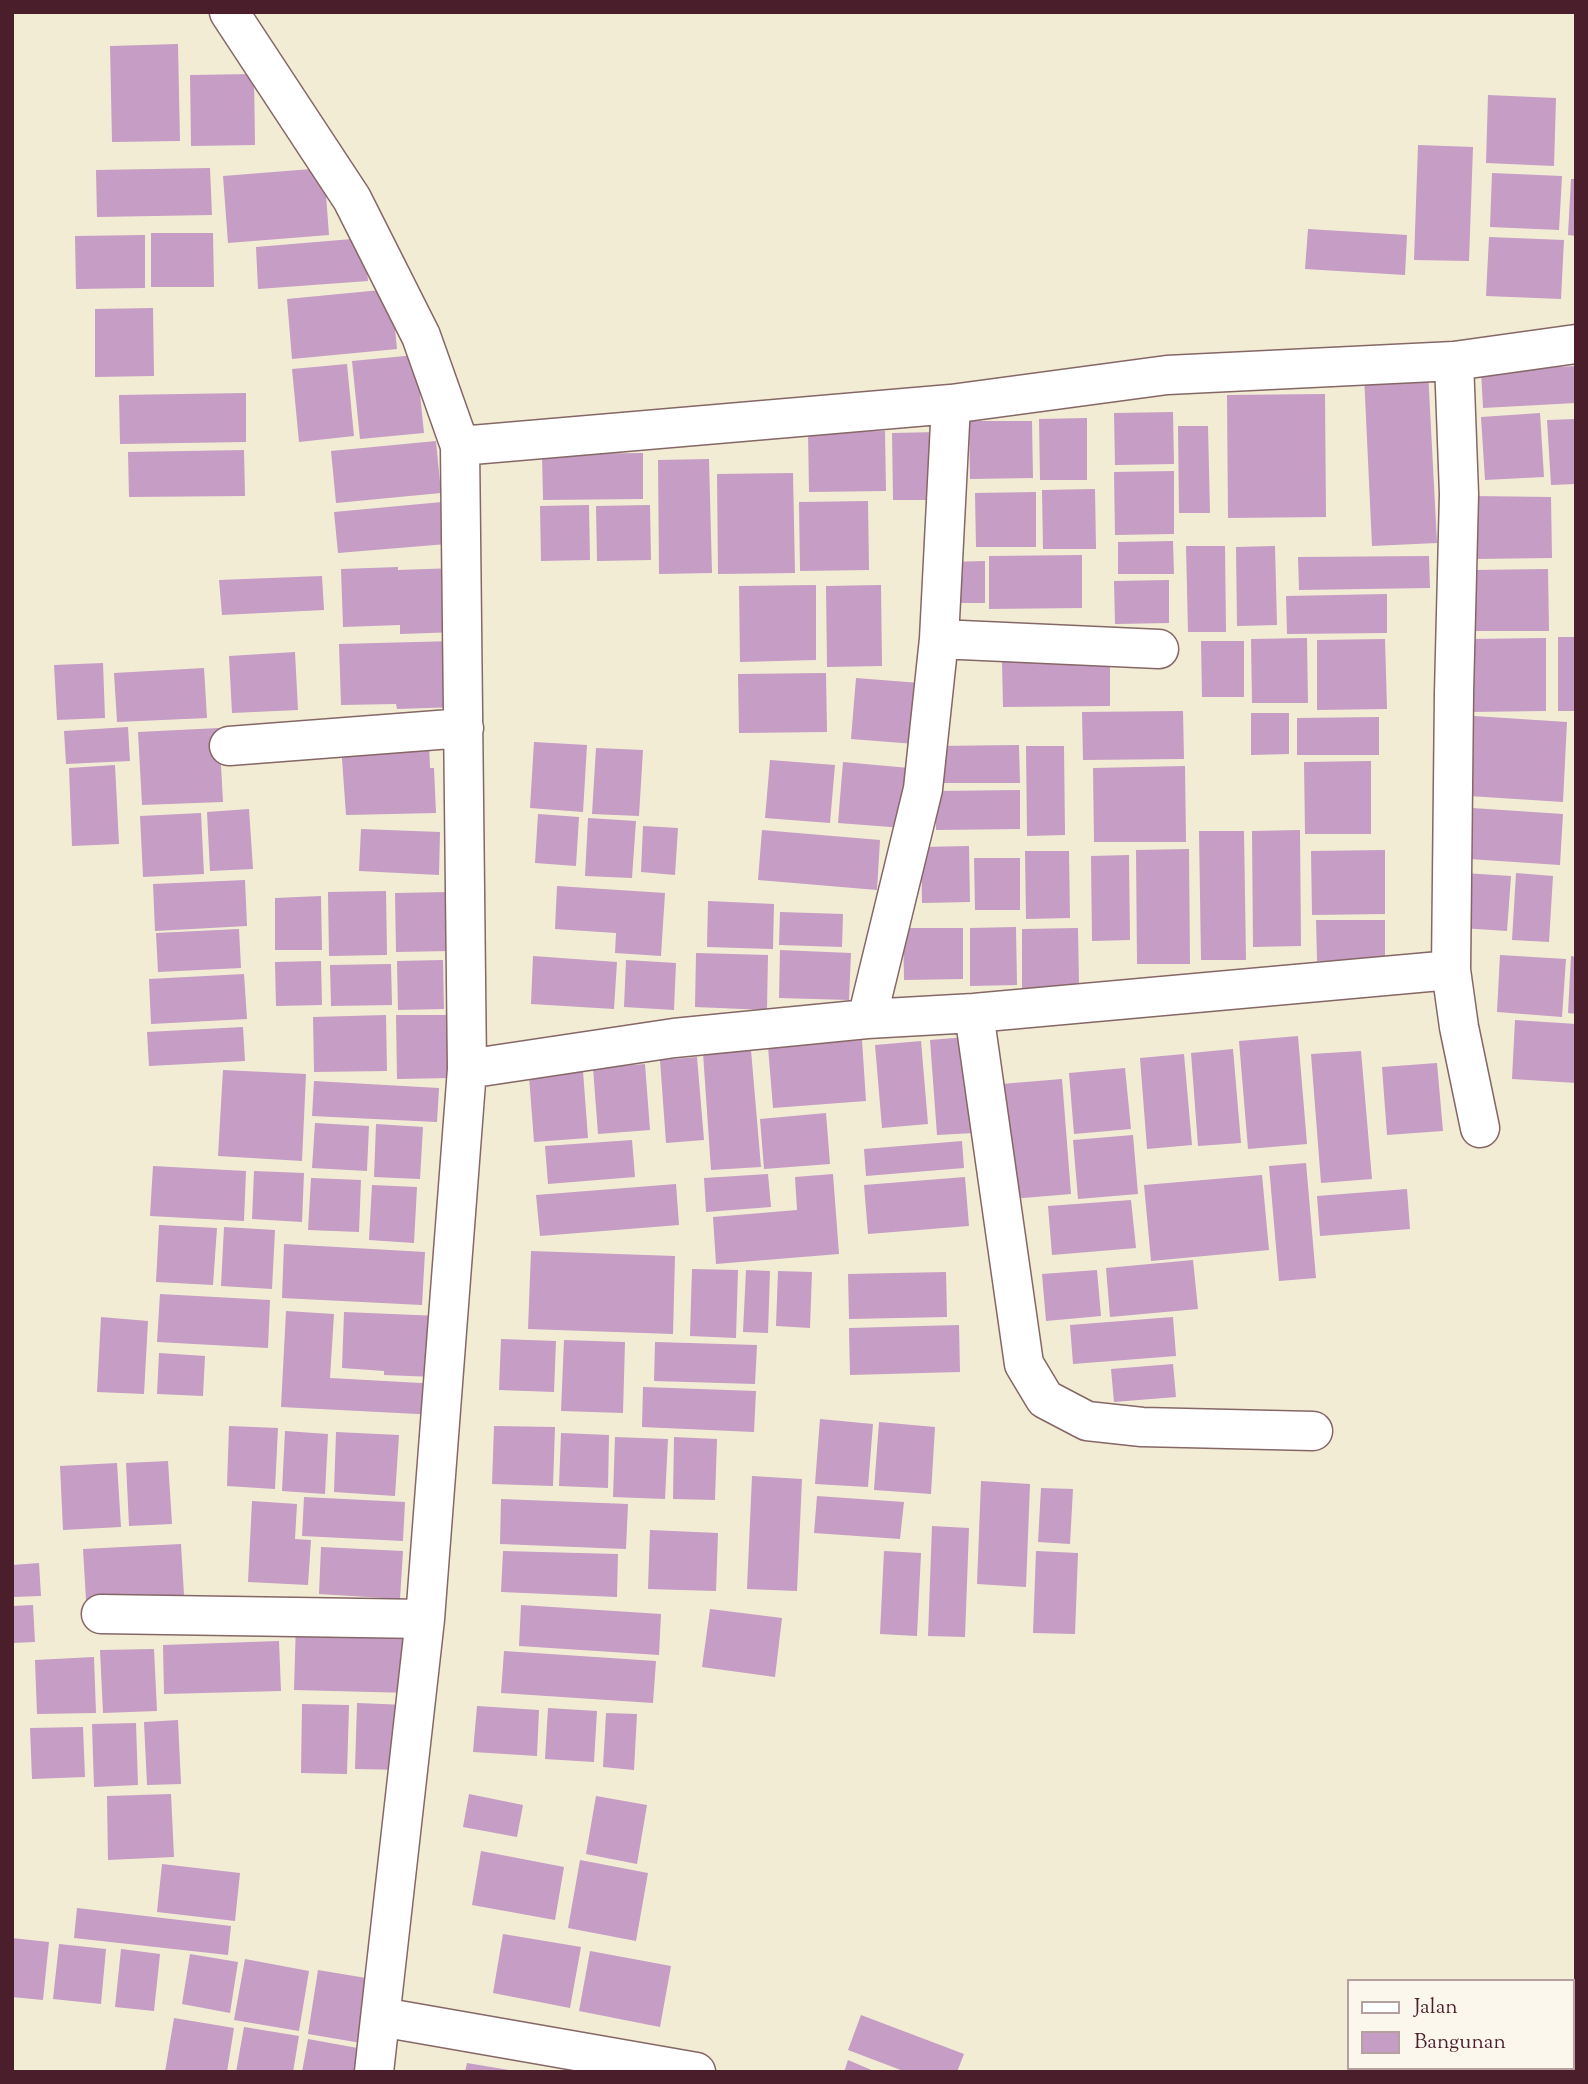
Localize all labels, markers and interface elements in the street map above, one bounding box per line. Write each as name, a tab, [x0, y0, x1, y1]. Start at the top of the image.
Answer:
legend	[1346, 1979, 1574, 2070]
text: Jalan	[1414, 1993, 1458, 2023]
text: Bangunan	[1414, 2028, 1506, 2058]

